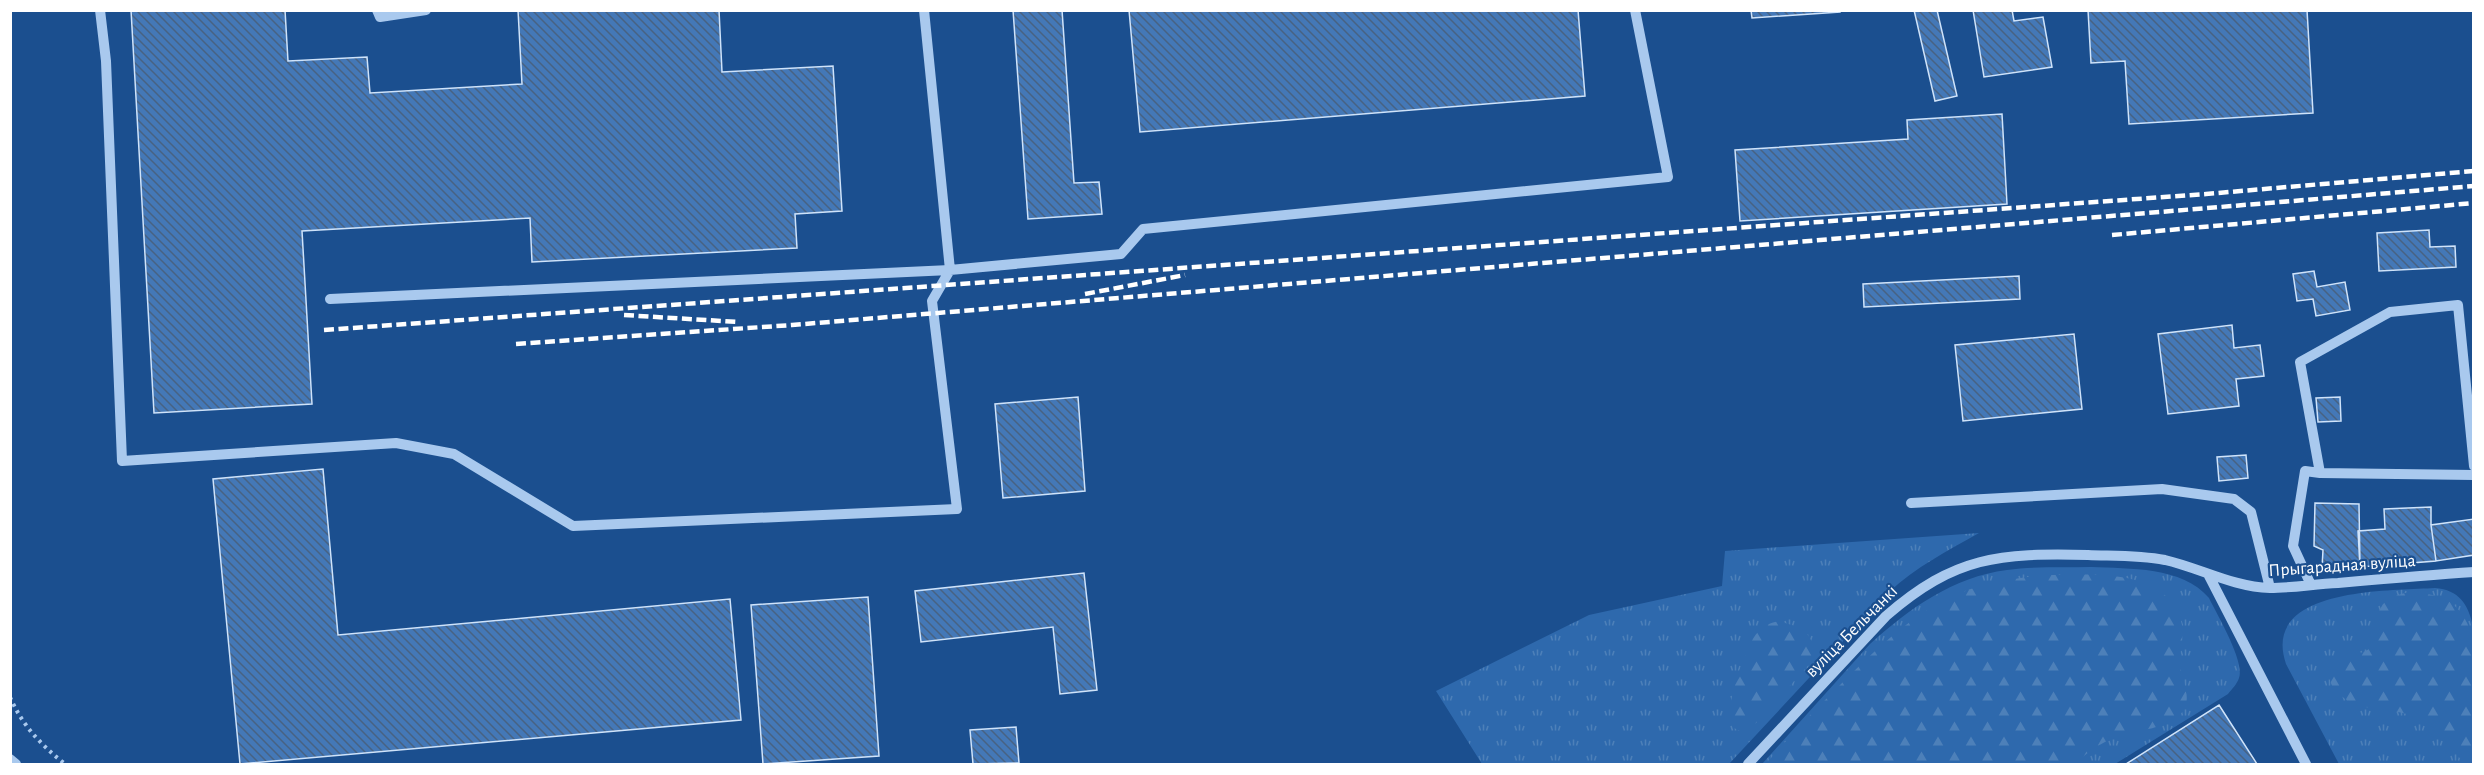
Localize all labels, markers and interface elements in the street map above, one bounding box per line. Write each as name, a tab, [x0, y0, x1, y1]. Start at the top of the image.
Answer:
street label: Прыгарадная вуліца	[2268, 552, 2416, 580]
street label: вуліца Бельчанкі	[1802, 582, 1901, 681]

